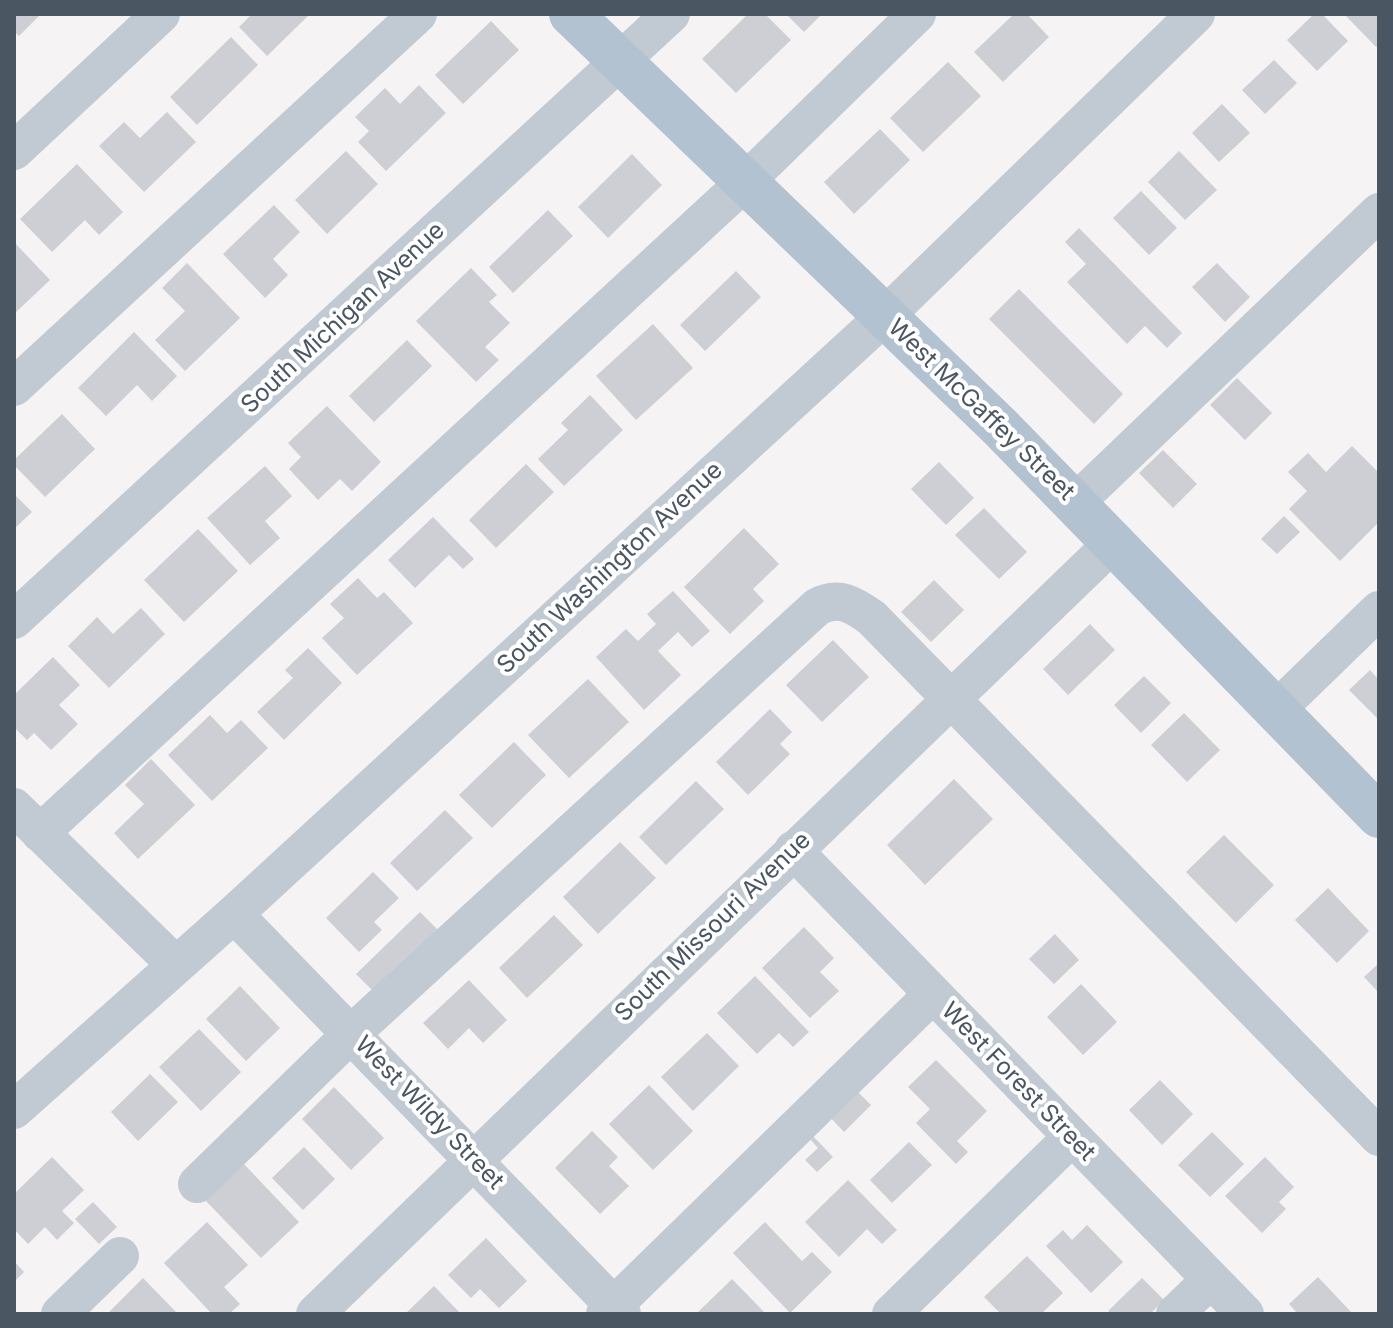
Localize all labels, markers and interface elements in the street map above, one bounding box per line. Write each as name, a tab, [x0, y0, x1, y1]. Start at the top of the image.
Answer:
street label: South Michigan Avenue	[235, 216, 451, 420]
street label: West McGaffey Street	[882, 313, 1080, 507]
street label: South Washington Avenue	[491, 456, 729, 680]
street label: South Missouri Avenue	[609, 826, 817, 1028]
street label: West Forest Street	[935, 997, 1101, 1167]
street label: West Wildy Street	[349, 1030, 509, 1196]

